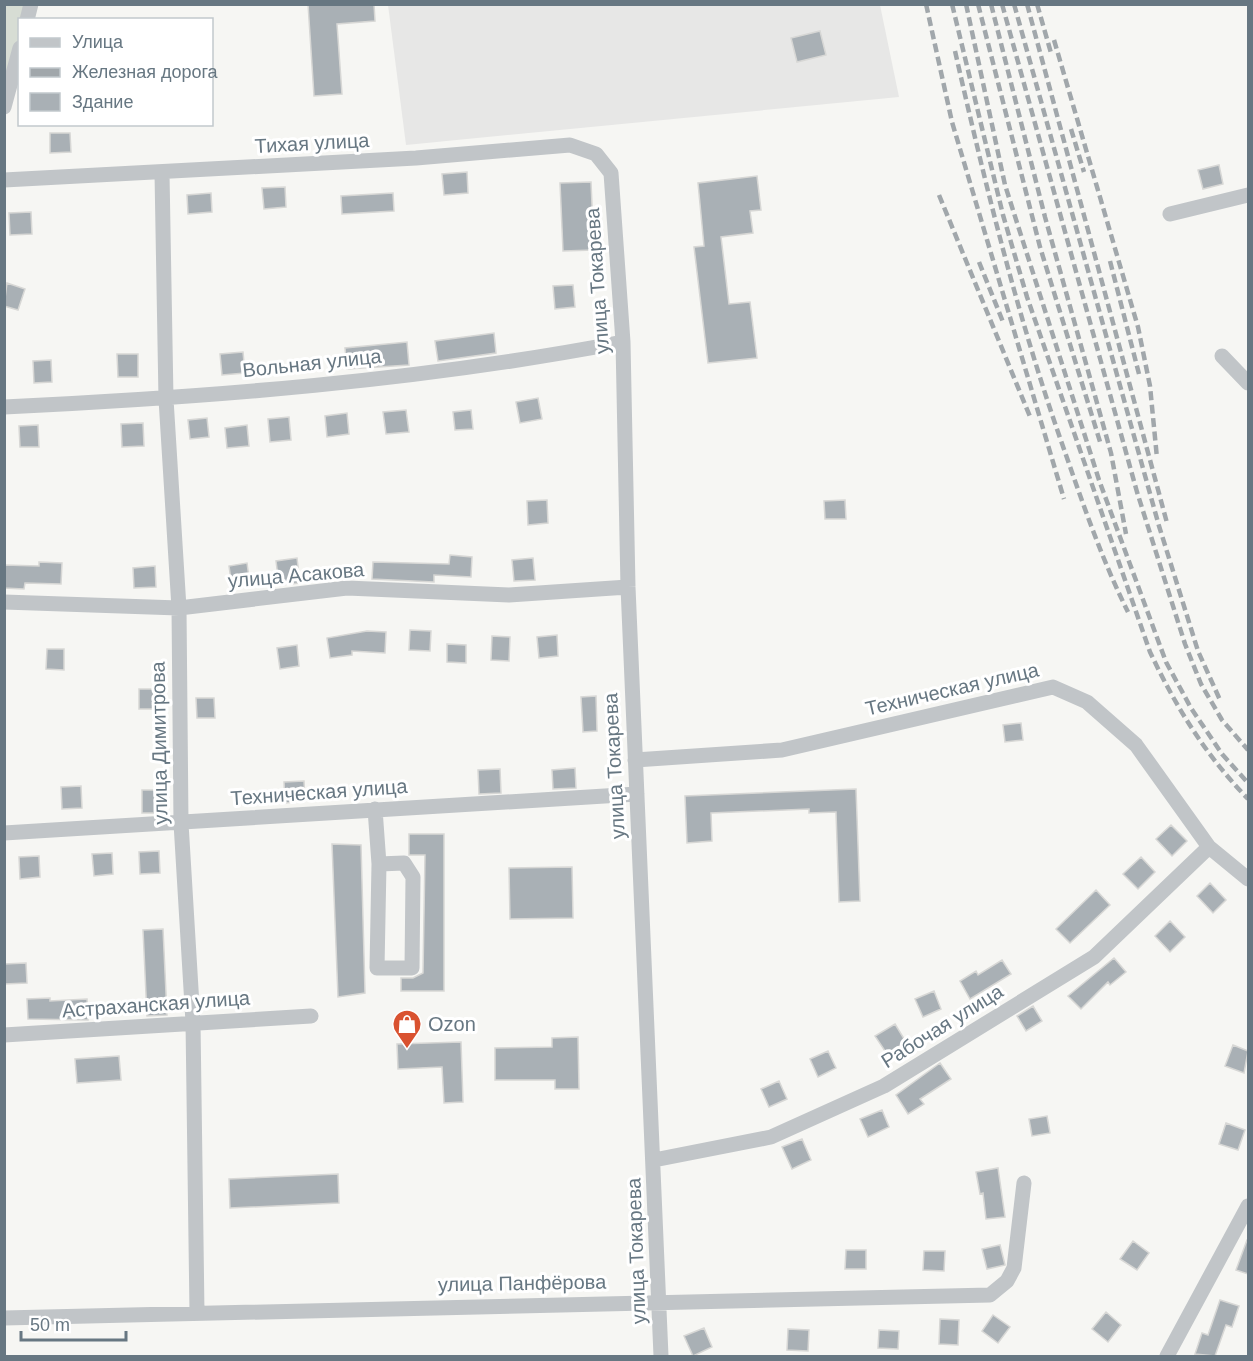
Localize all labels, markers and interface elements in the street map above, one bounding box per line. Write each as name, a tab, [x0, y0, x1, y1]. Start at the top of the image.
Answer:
legend	[18, 18, 213, 126]
text: Улица	[72, 32, 124, 52]
text: Железная дорога	[72, 62, 219, 82]
text: Здание	[72, 92, 133, 112]
street label: Тихая улица	[254, 129, 371, 157]
street label: улица Токарева	[581, 206, 613, 355]
street label: Вольная улица	[241, 345, 383, 381]
street label: улица Асакова	[227, 558, 366, 592]
street label: Техническая улица	[863, 658, 1042, 720]
street label: улица Димитрова	[147, 660, 171, 825]
street label: улица Токарева	[599, 691, 629, 840]
street label: Техническая улица	[230, 775, 409, 809]
street label: Рабочая улица	[877, 979, 1007, 1072]
street label: Астраханская улица	[61, 986, 252, 1022]
shop icon: Ozon	[391, 1008, 423, 1050]
place label: Ozon	[428, 1013, 476, 1035]
street label: улица Токарева	[622, 1177, 650, 1325]
street label: улица Панфёрова	[438, 1271, 607, 1295]
scale bar	[21, 1304, 126, 1342]
text: 50 m	[30, 1315, 70, 1335]

